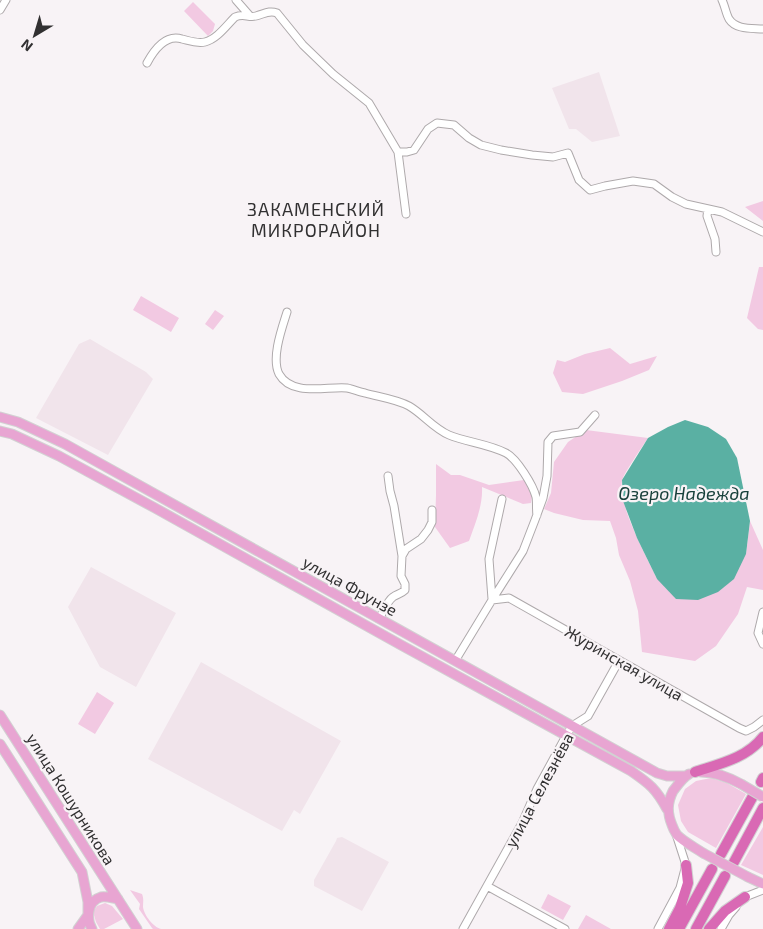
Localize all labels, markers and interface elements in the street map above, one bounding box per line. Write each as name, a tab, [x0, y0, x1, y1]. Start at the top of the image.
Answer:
north arrow	[10, 10, 60, 60]
text: N	[17, 36, 36, 55]
district label: ЗАКАМЕНСКИЙ МИКРОРАЙОН	[247, 198, 385, 241]
water label: Озеро Надежда	[618, 482, 750, 504]
street label: улица Фрунзе	[299, 552, 401, 620]
street label: Журинская улица	[561, 621, 687, 705]
street label: улица Кошурникова	[22, 729, 120, 869]
street label: улица Селезнёва	[500, 729, 578, 851]

